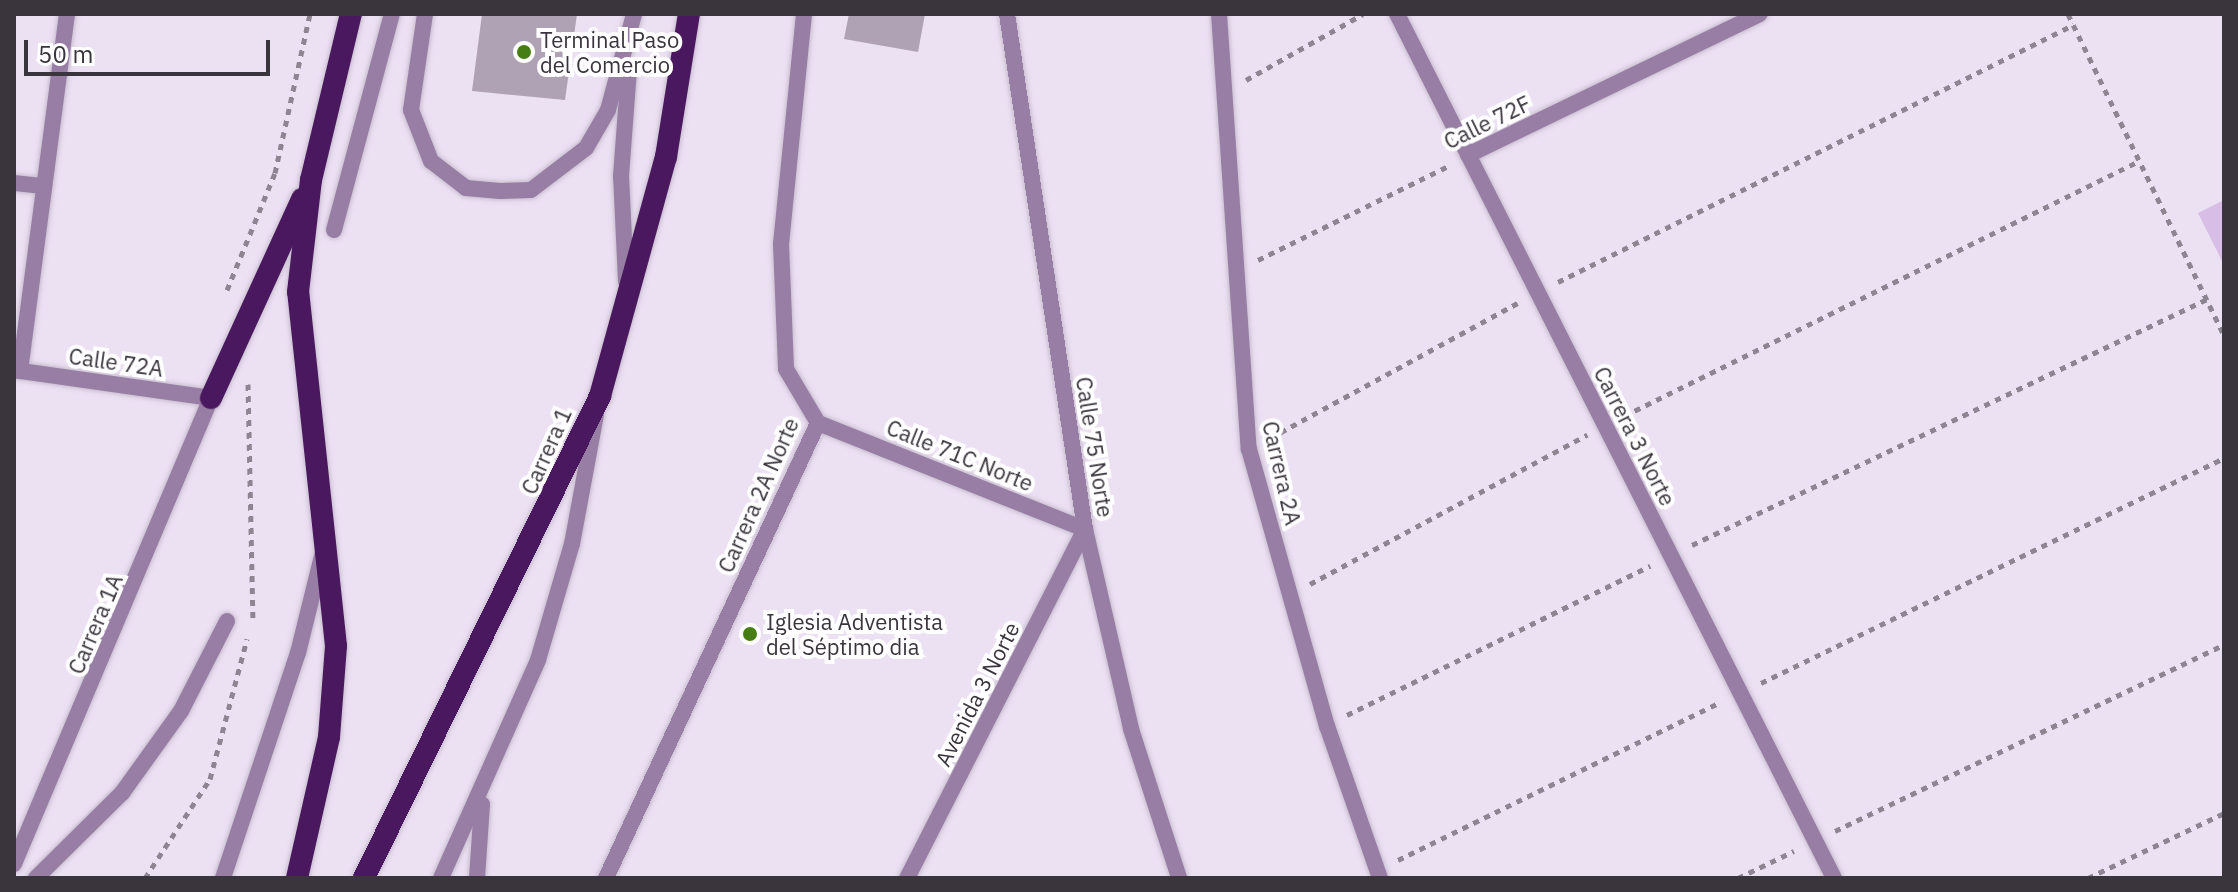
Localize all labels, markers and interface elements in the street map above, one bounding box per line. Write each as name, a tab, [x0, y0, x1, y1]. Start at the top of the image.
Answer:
scale bar	[28, 24, 274, 74]
place label: Terminal Paso del Comercio	[540, 26, 679, 78]
text: 50 m	[38, 38, 93, 70]
marker: Terminal Paso del Comercio	[515, 43, 533, 61]
street label: Calle 72F	[1439, 90, 1535, 154]
street label: Calle 72A	[67, 342, 165, 382]
street label: Carrera 3 Norte	[1589, 362, 1681, 510]
street label: Calle 75 Norte	[1071, 375, 1119, 519]
street label: Carrera 1	[515, 404, 577, 498]
street label: Carrera 2A Norte	[712, 413, 804, 577]
street label: Calle 71C Norte	[883, 414, 1037, 496]
street label: Carrera 2A	[1257, 419, 1307, 527]
street label: Carrera 1A	[62, 570, 128, 678]
place label: Iglesia Adventista del Séptimo dia	[766, 608, 943, 660]
street label: Avenida 3 Norte	[929, 618, 1025, 770]
marker: Iglesia Adventista del Séptimo dia	[741, 625, 759, 643]

